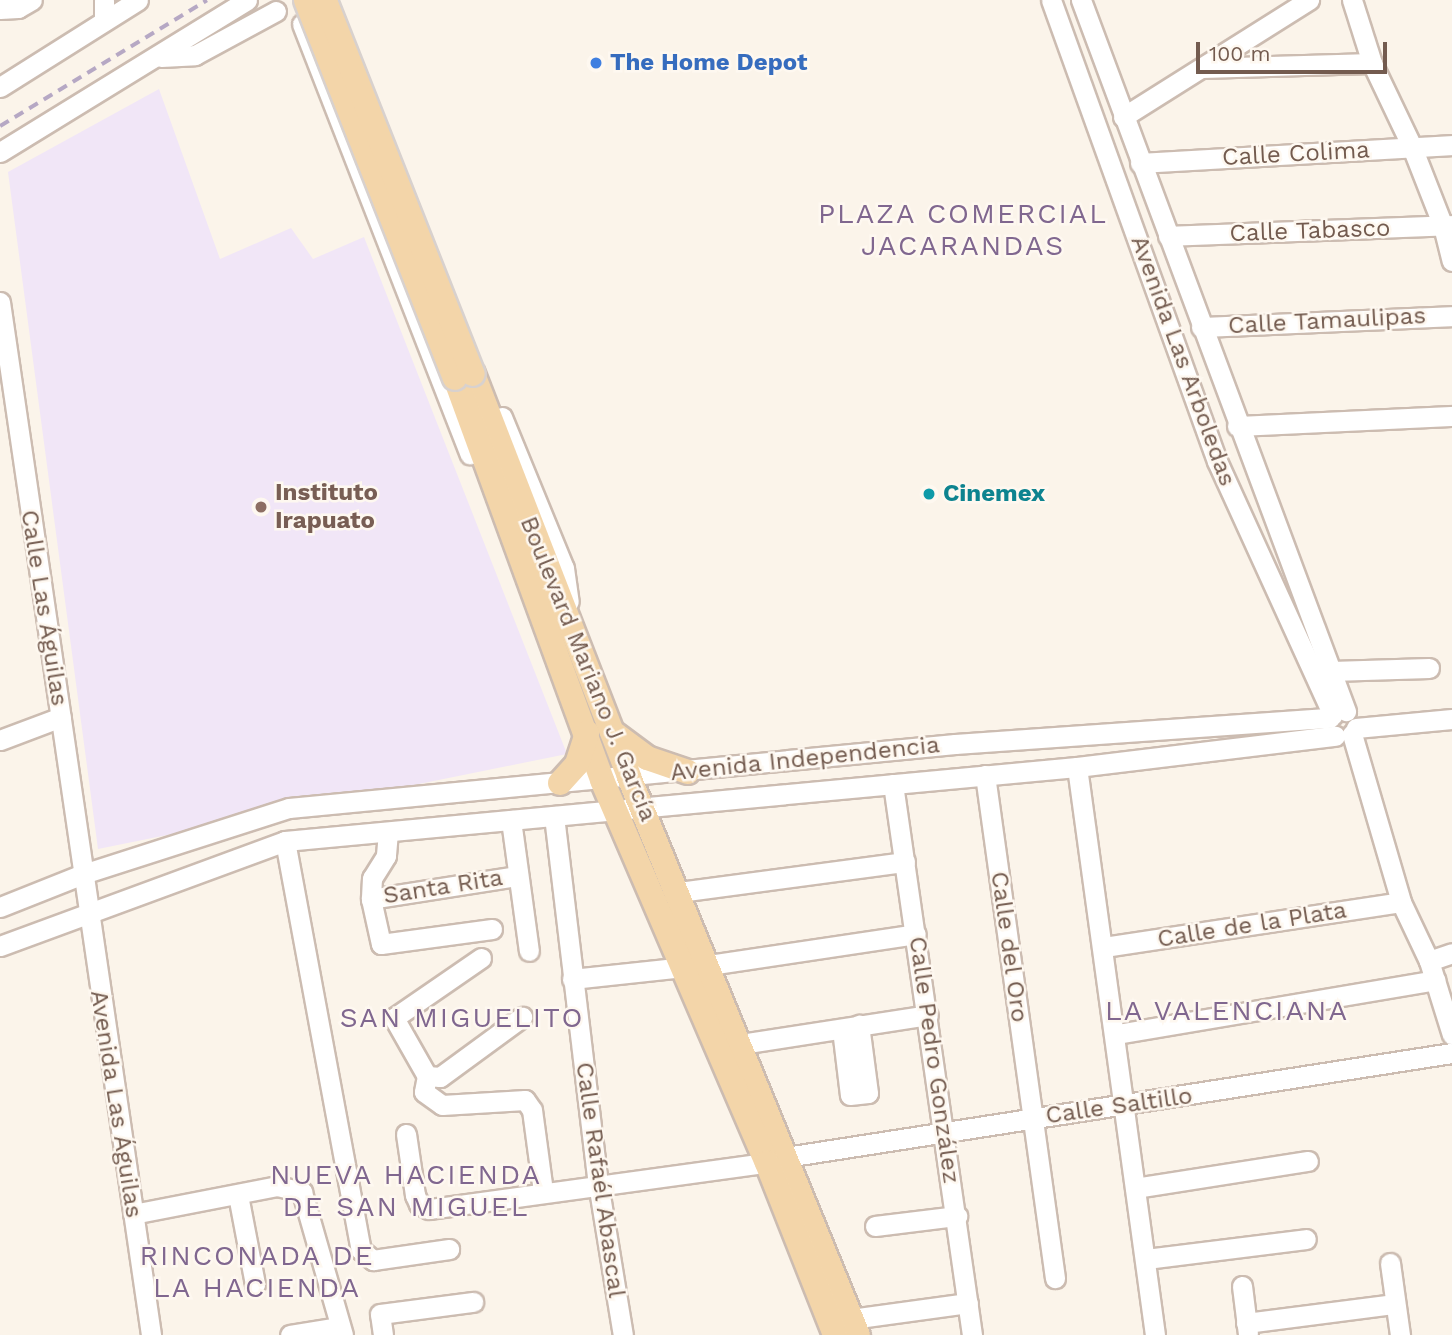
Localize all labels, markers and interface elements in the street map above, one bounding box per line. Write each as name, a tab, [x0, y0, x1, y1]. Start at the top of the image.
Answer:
scale bar	[1200, 28, 1391, 72]
text: 100 m	[1209, 41, 1271, 66]
place label: The Home Depot	[610, 49, 808, 77]
marker: The Home Depot	[588, 55, 604, 71]
street label: Calle Colima	[1221, 136, 1371, 172]
district label: PLAZA COMERCIAL JACARANDAS	[819, 197, 1107, 263]
street label: Calle Tabasco	[1229, 214, 1391, 248]
street label: Avenida Las Arboledas	[1124, 231, 1242, 491]
street label: Calle Tamaulipas	[1227, 301, 1427, 341]
place label: Instituto Irapuato	[275, 479, 378, 535]
place label: Cinemex	[943, 480, 1045, 508]
marker: Cinemex	[921, 486, 937, 502]
marker: Instituto Irapuato	[253, 499, 269, 515]
street label: Calle Las Águilas	[14, 508, 74, 708]
street label: Boulevard Mariano J. García	[513, 512, 663, 826]
street label: Avenida Independencia	[669, 731, 941, 787]
street label: Santa Rita	[381, 863, 505, 911]
street label: Calle del Oro	[984, 869, 1034, 1025]
street label: Calle de la Plata	[1155, 896, 1349, 954]
street label: Calle Pedro González	[902, 935, 966, 1185]
street label: Avenida Las Águilas	[84, 987, 148, 1221]
district label: LA VALENCIANA	[1106, 994, 1348, 1028]
district label: SAN MIGUELITO	[341, 1001, 583, 1035]
street label: Calle Rafaél Abascal	[569, 1059, 631, 1301]
street label: Calle Saltillo	[1044, 1081, 1194, 1131]
district label: NUEVA HACIENDA DE SAN MIGUEL	[271, 1158, 541, 1224]
district label: RINCONADA DE LA HACIENDA	[140, 1239, 374, 1305]

